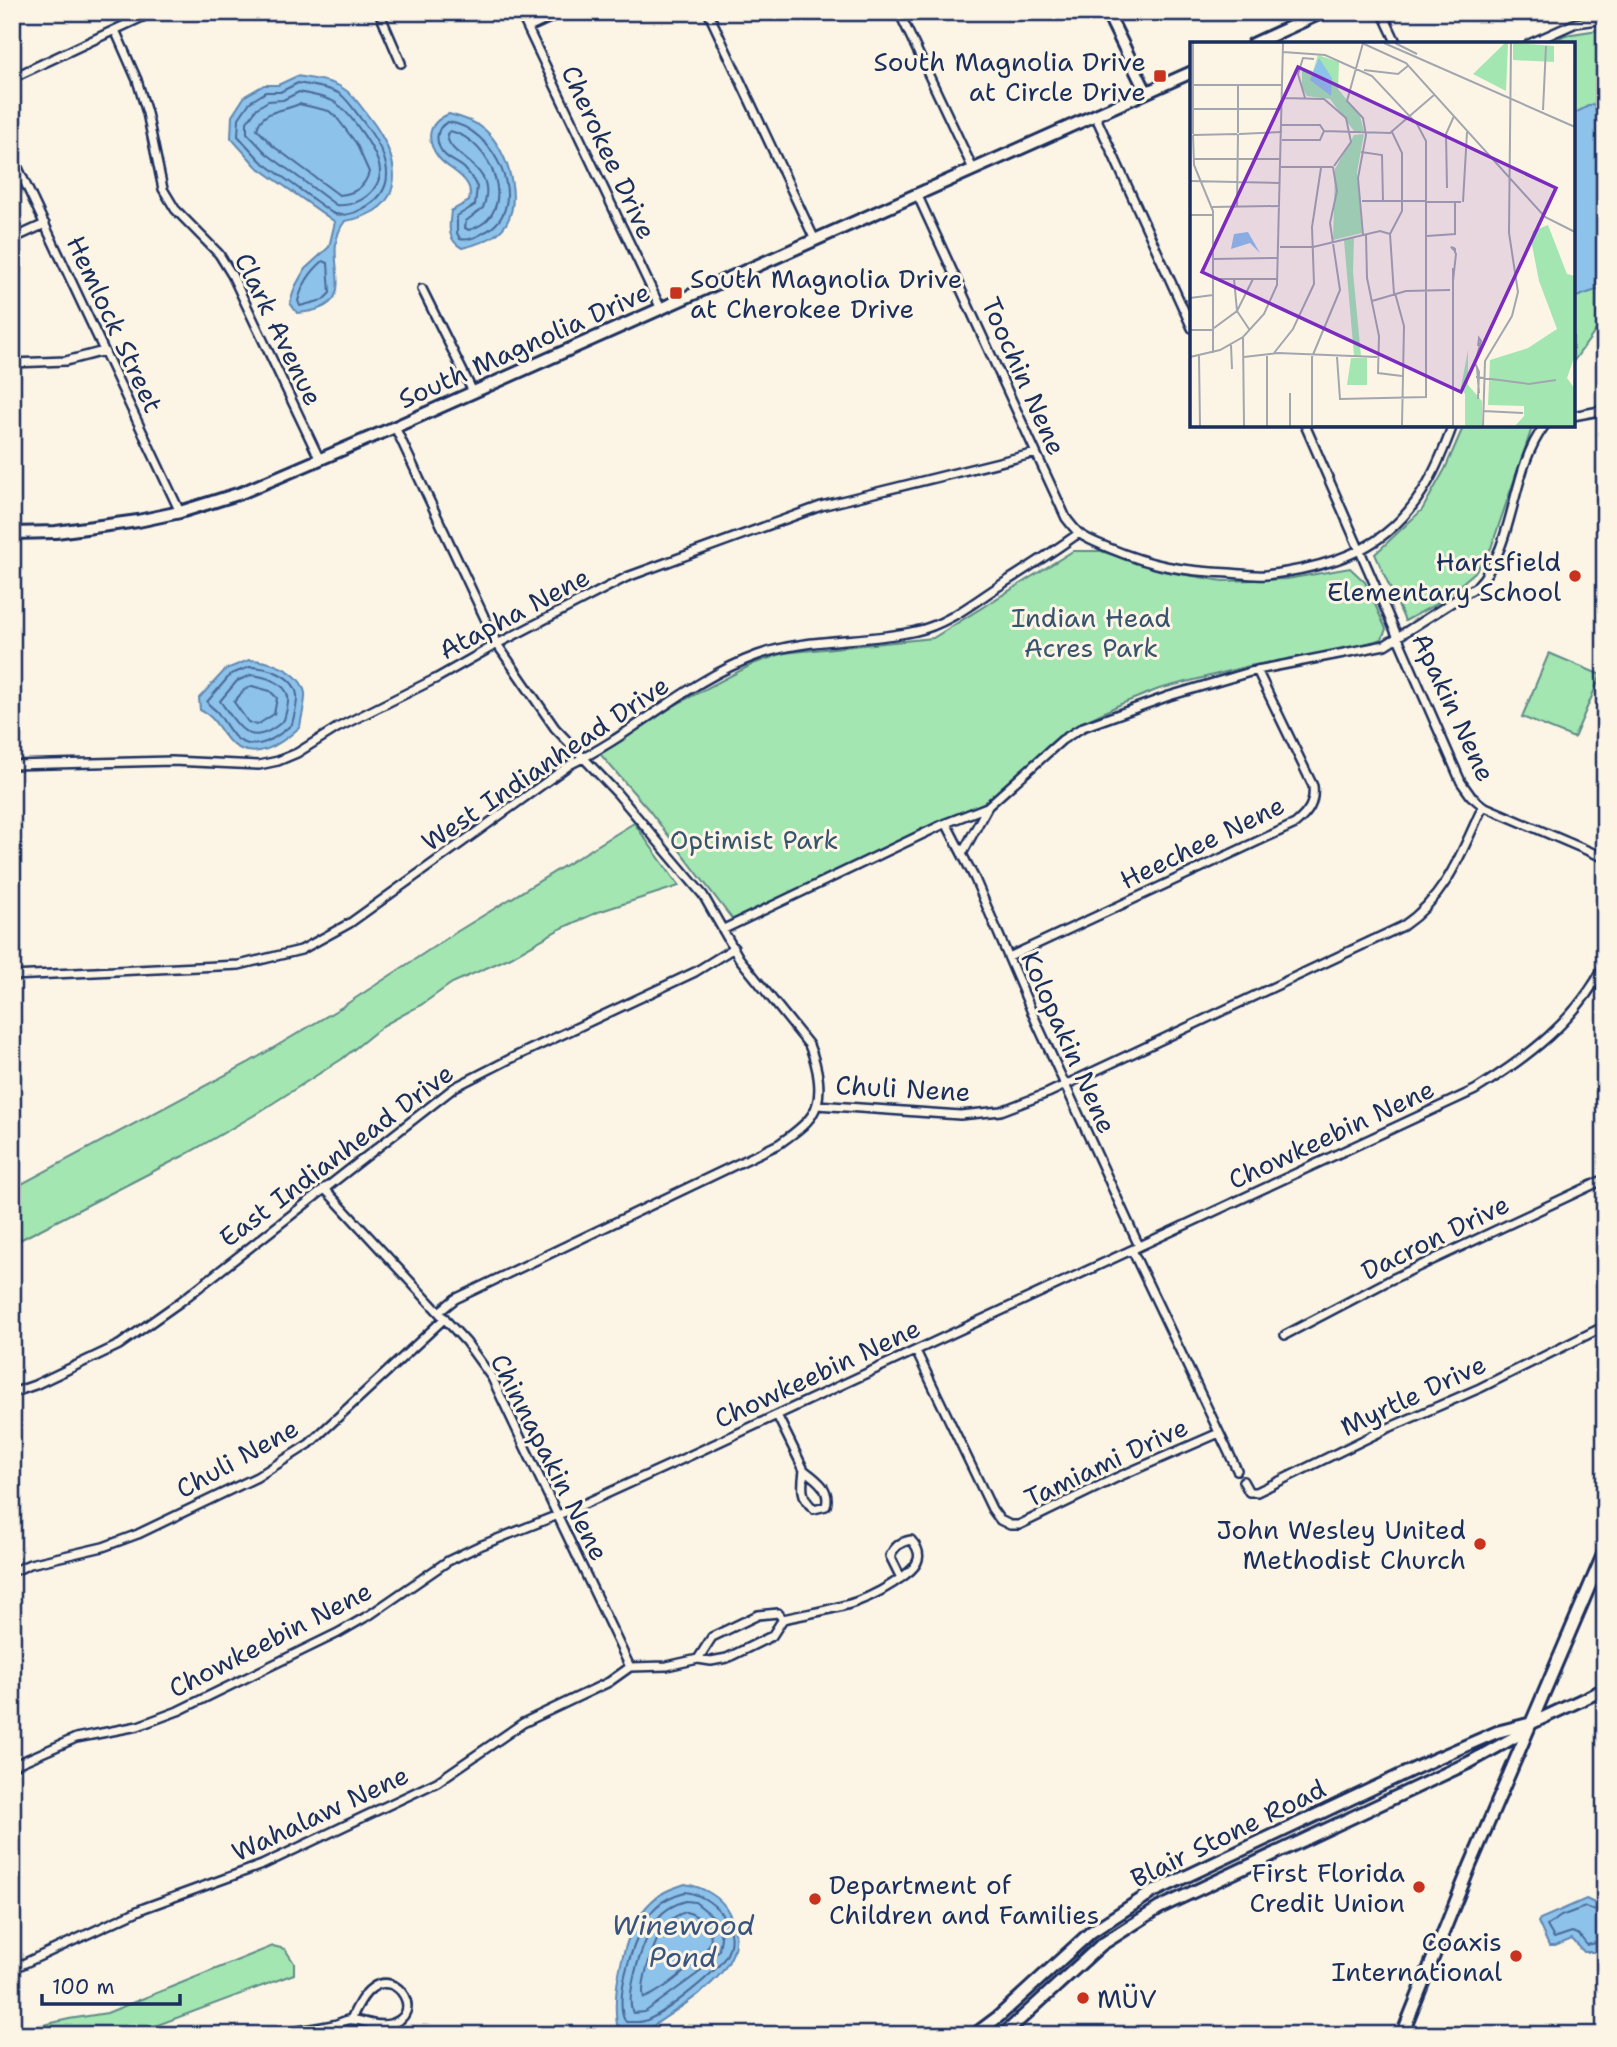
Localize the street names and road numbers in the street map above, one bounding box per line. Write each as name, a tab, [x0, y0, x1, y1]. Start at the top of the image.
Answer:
street label: Cherokee Drive	[553, 59, 665, 245]
street label: Hemlock Street	[59, 230, 171, 418]
street label: Clark Avenue	[227, 247, 331, 411]
street label: South Magnolia Drive	[392, 274, 656, 416]
street label: Toochin Nene	[974, 292, 1074, 460]
street label: Atapha Nene	[433, 559, 595, 667]
street label: Apakin Nene	[1404, 627, 1504, 787]
street label: West Indianhead Drive	[414, 667, 676, 859]
street label: Heechee Nene	[1114, 787, 1290, 897]
street label: Kolopakin Nene	[1013, 945, 1125, 1139]
street label: East Indianhead Drive	[212, 1055, 460, 1255]
street label: Chuli Nene	[835, 1067, 971, 1109]
street label: Chowkeebin Nene	[1222, 1071, 1440, 1197]
street label: Dacron Drive	[1355, 1186, 1515, 1288]
street label: Chowkeebin Nene	[708, 1310, 926, 1436]
street label: Myrtle Drive	[1335, 1346, 1491, 1444]
street label: Chinnapakin Nene	[483, 1348, 617, 1566]
street label: Tamiami Drive	[1019, 1409, 1193, 1515]
street label: Chuli Nene	[169, 1410, 305, 1506]
street label: Chowkeebin Nene	[162, 1573, 378, 1705]
street label: Wahalaw Nene	[226, 1757, 414, 1869]
street label: Blair Stone Road	[1125, 1771, 1331, 1895]

